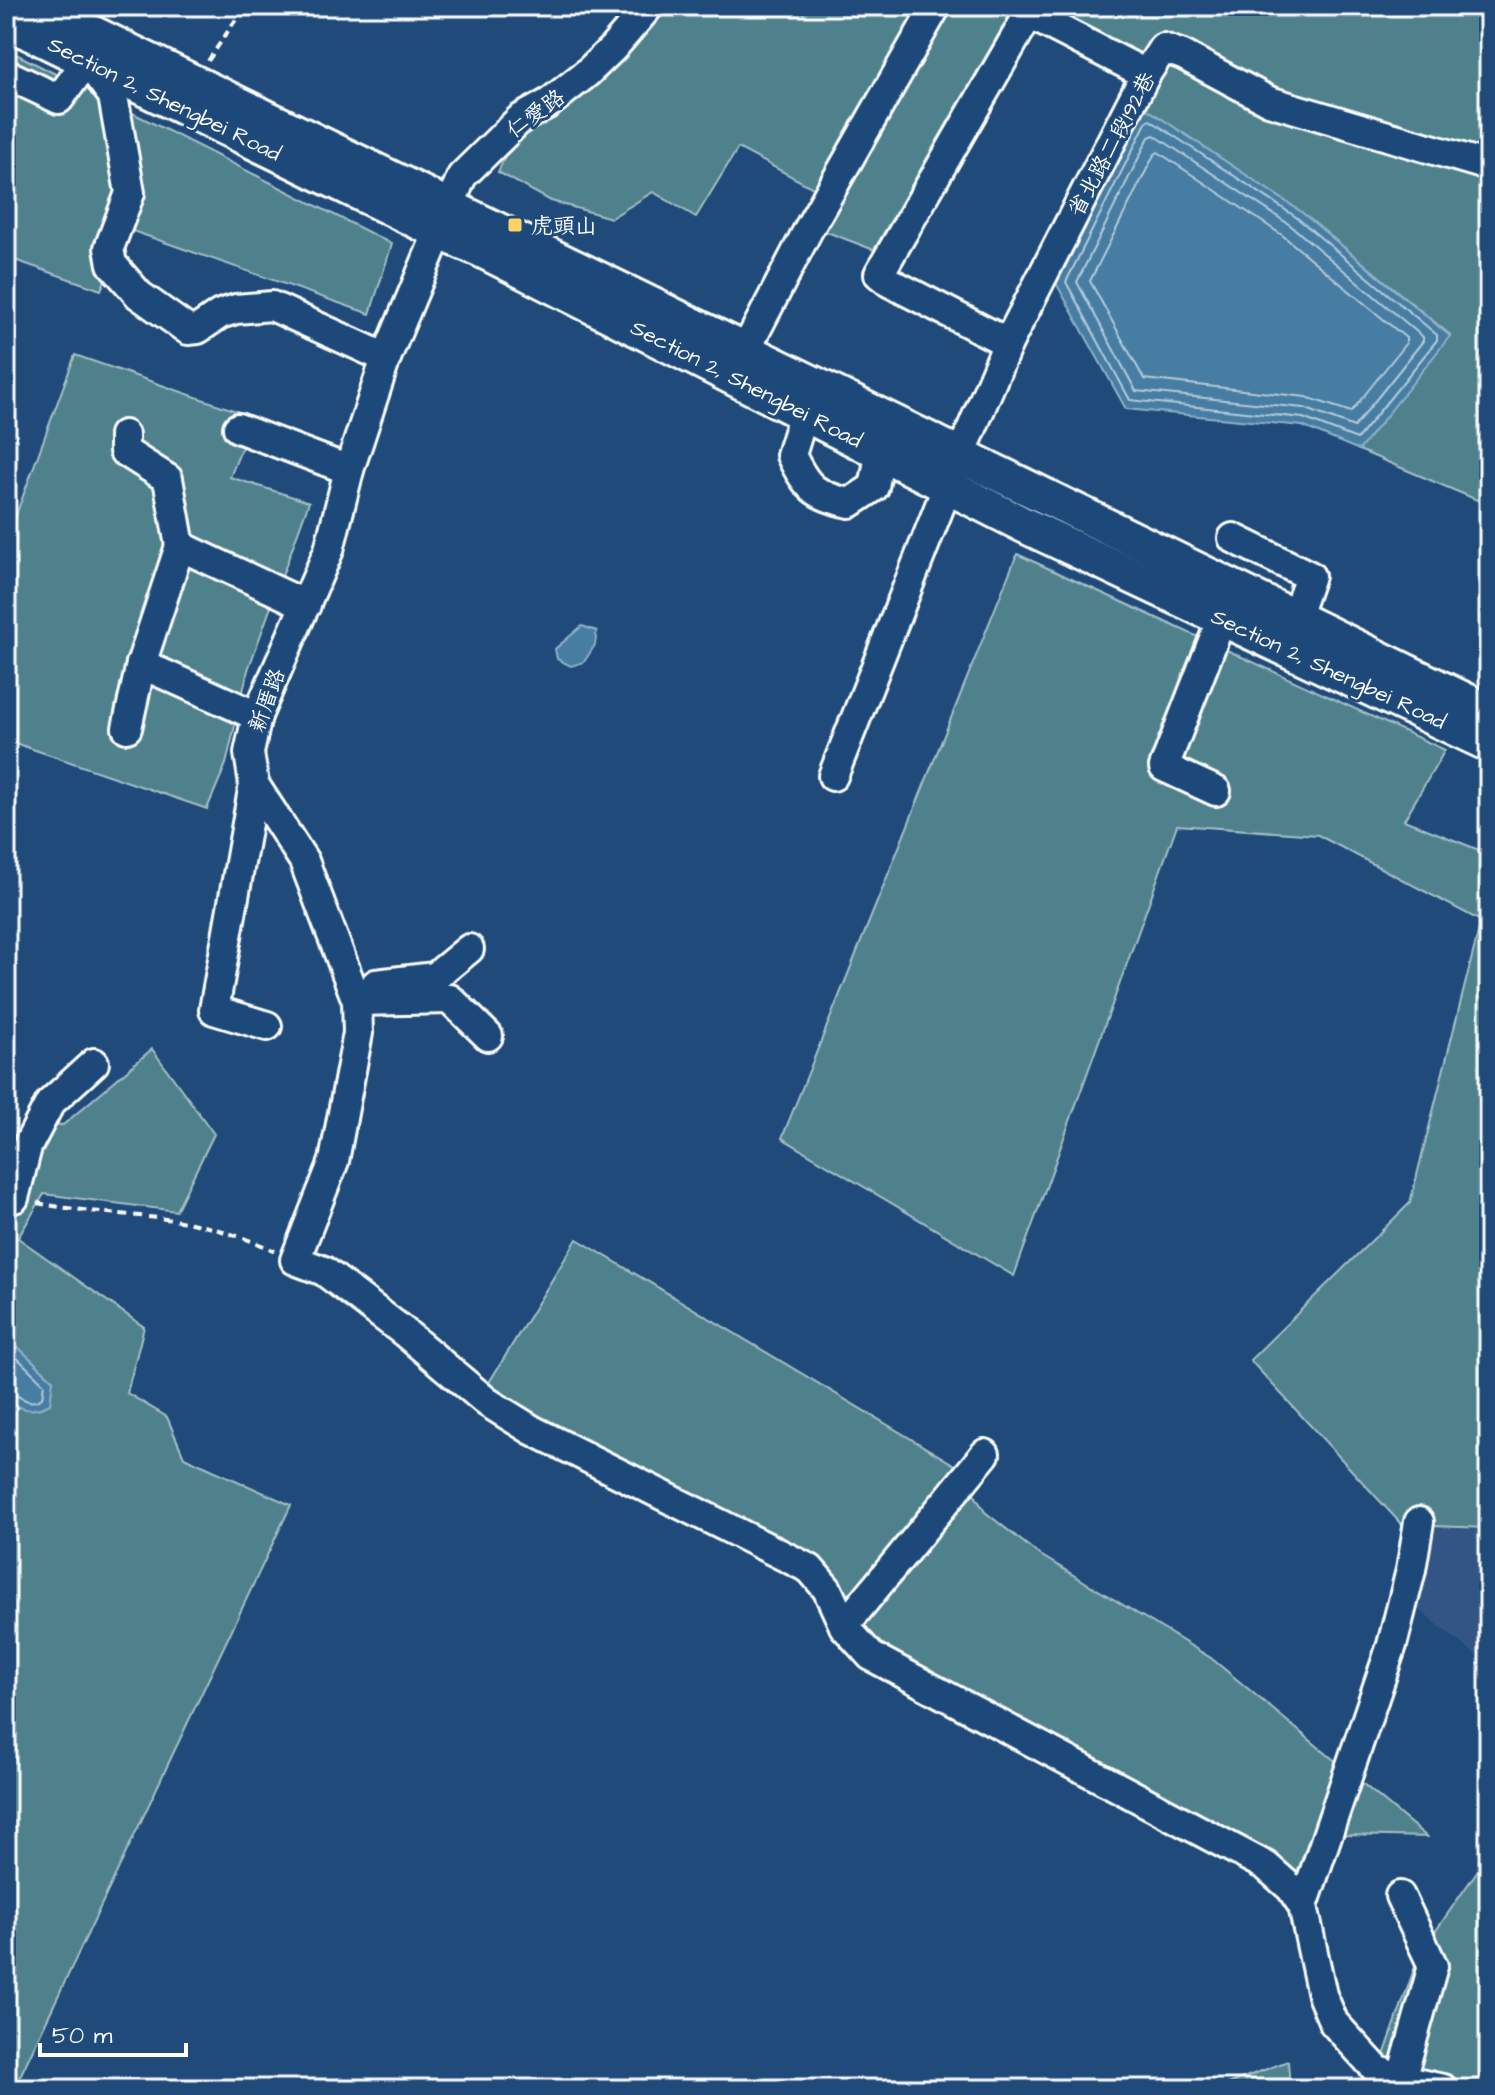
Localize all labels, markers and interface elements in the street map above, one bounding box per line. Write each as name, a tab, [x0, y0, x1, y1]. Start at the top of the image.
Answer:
street label: Section 2, Shengbei Road	[42, 29, 286, 170]
street label: 省北路二段192巷	[1061, 67, 1164, 223]
street label: 仁愛路	[500, 82, 572, 146]
place label: 虎頭山	[531, 211, 597, 242]
marker: 虎頭山	[506, 216, 524, 234]
street label: Section 2, Shengbei Road	[625, 312, 867, 457]
street label: Section 2, Shengbei Road	[1205, 601, 1451, 738]
street label: 新厝路	[242, 664, 293, 737]
scale bar	[40, 2007, 186, 2057]
text: 50 m	[52, 2019, 113, 2053]

